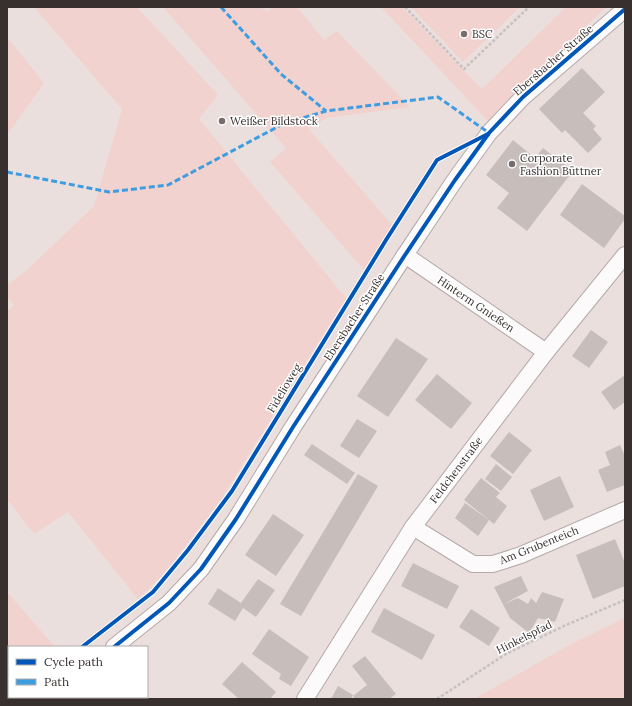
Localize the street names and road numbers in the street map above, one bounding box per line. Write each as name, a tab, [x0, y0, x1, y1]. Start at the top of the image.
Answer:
street label: Ebersbacher Straße	[510, 21, 596, 99]
street label: Ebersbacher Straße	[320, 271, 388, 363]
street label: Hinterm Gnießen	[435, 273, 518, 335]
street label: Fidelioweg	[264, 360, 305, 415]
street label: Feldchenstraße	[426, 434, 486, 506]
street label: Am Grubenteich	[497, 523, 581, 568]
street label: Hinkelspfad	[494, 617, 555, 657]

